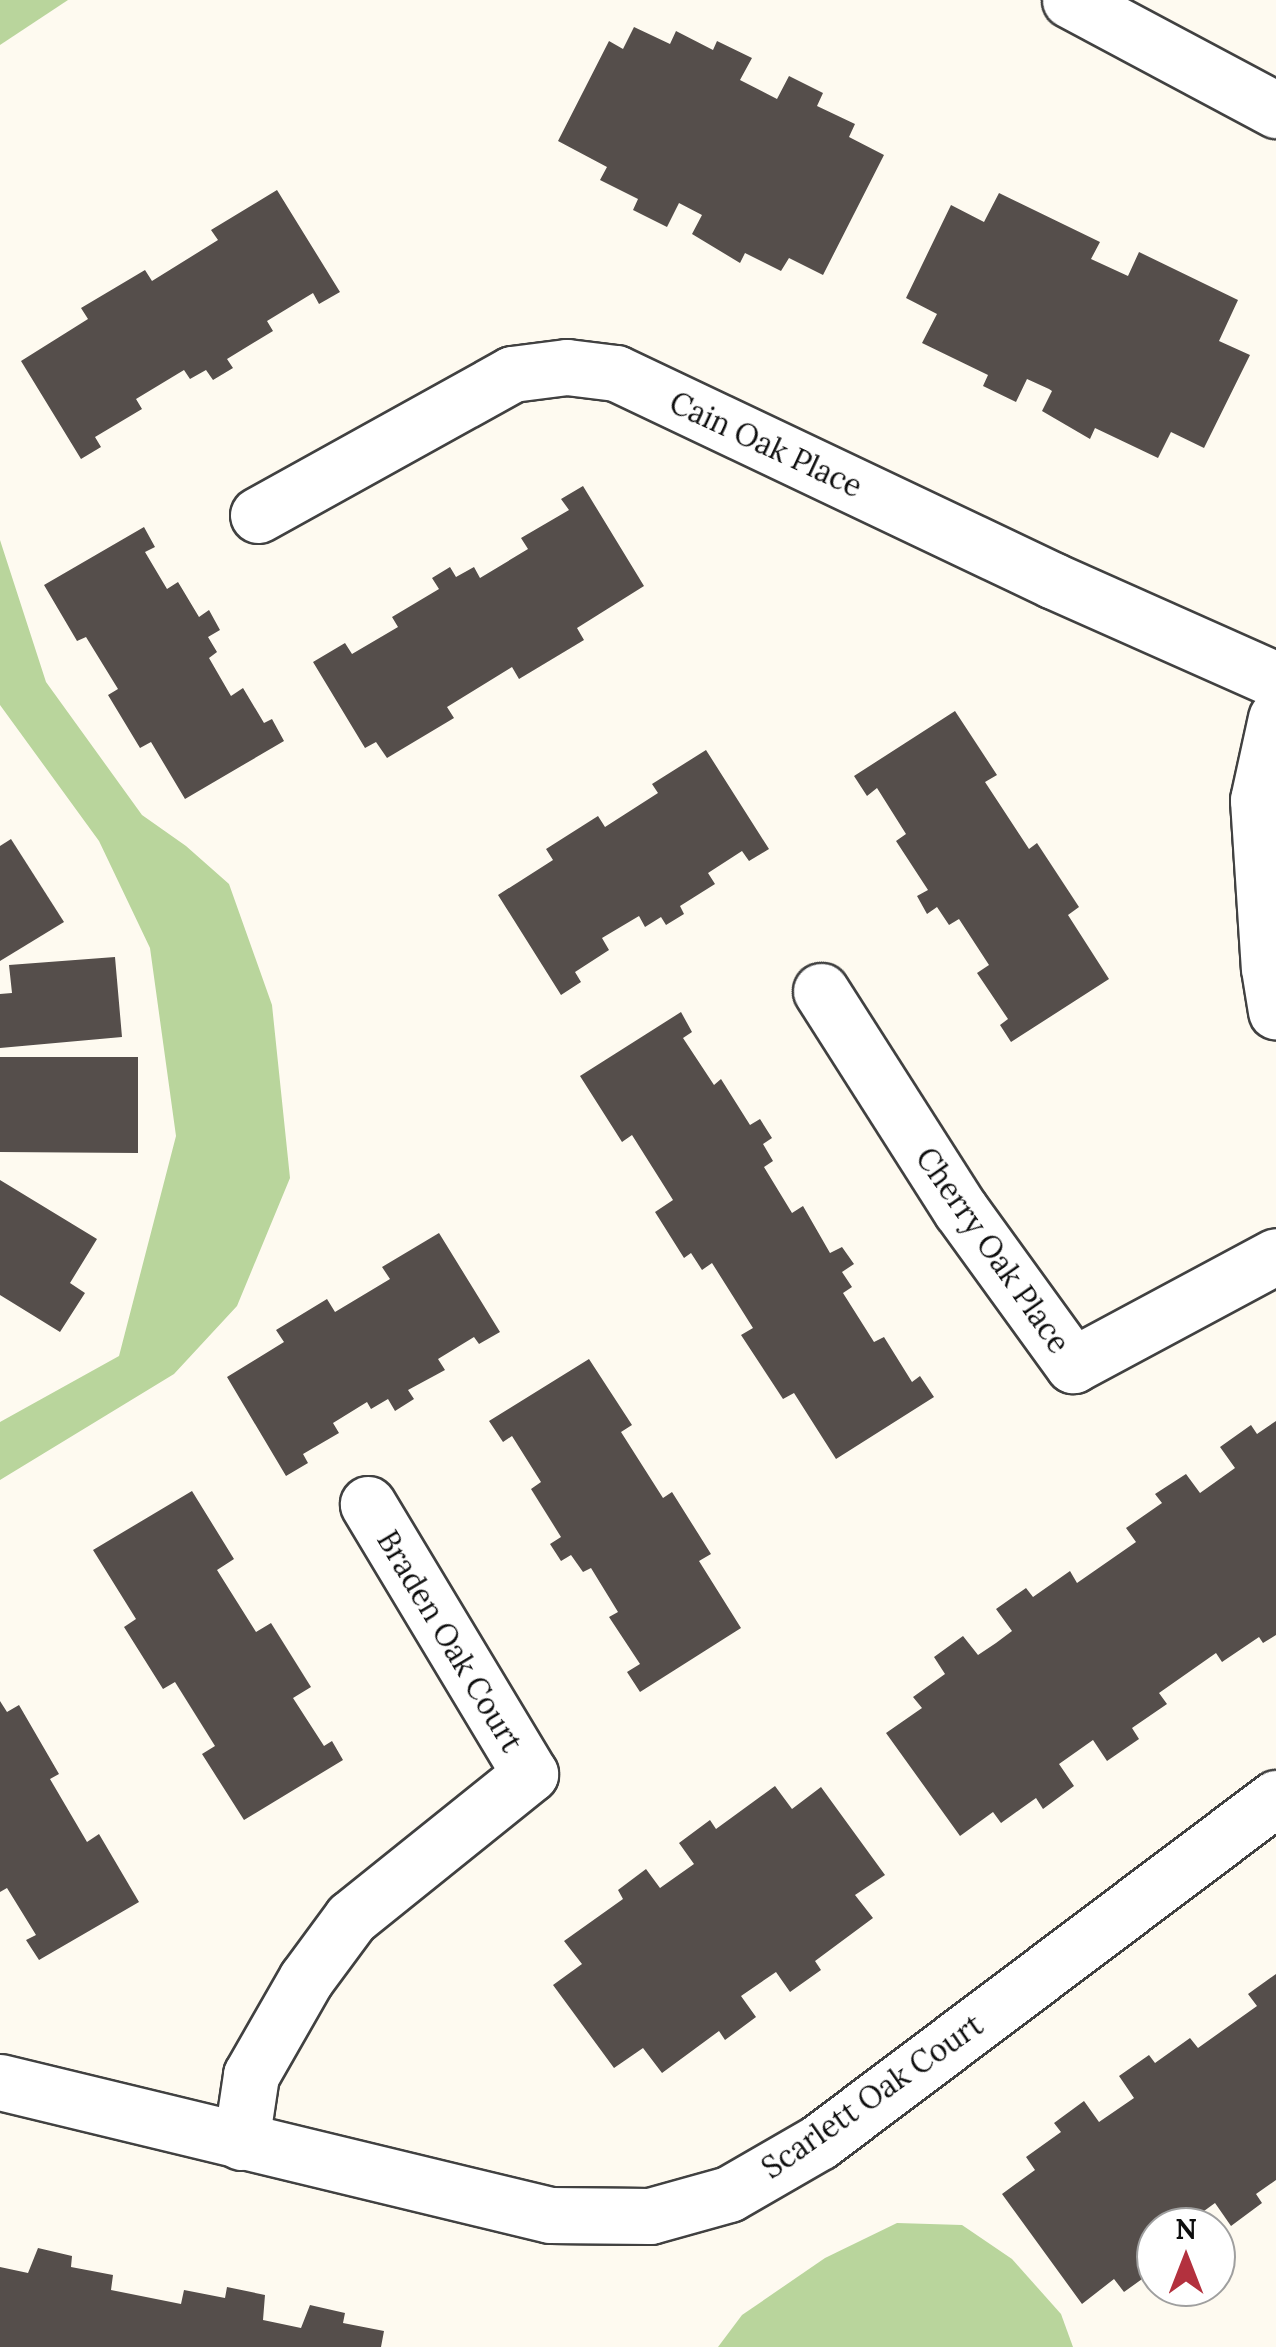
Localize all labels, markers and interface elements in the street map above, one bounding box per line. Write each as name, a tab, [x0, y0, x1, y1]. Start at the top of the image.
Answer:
street label: Cain Oak Place	[664, 384, 868, 504]
street label: Cherry Oak Place	[909, 1140, 1077, 1360]
street label: Braden Oak Court	[370, 1524, 530, 1758]
street label: Scarlett Oak Court	[755, 2006, 989, 2186]
north arrow	[1136, 2207, 1236, 2307]
text: N	[1175, 2211, 1197, 2247]

